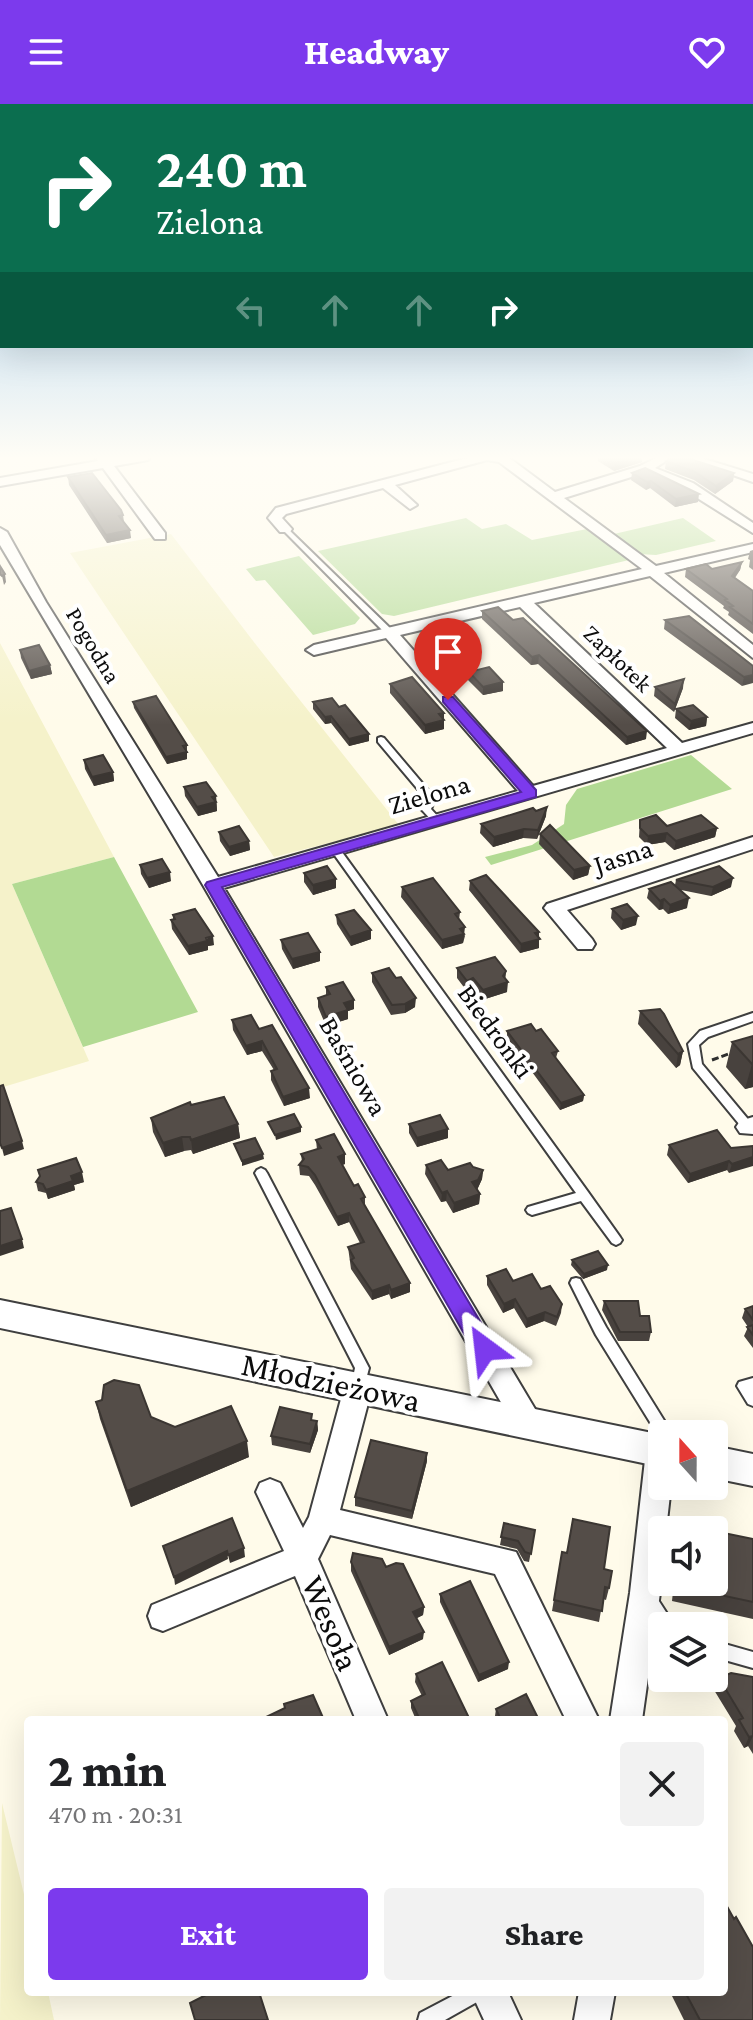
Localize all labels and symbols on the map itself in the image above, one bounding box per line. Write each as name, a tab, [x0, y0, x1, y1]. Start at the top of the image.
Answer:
street label: Pogodna	[61, 602, 127, 688]
pin	[414, 618, 482, 700]
street label: Zapłotek	[578, 619, 658, 697]
street label: Zielona	[385, 768, 473, 820]
street label: Jasna	[587, 832, 656, 881]
street label: Biedronki	[452, 978, 540, 1084]
street label: Baśniowa	[313, 1011, 395, 1121]
position arrow	[443, 1307, 527, 1391]
street label: Młodzieżowa	[238, 1345, 424, 1419]
north arrow	[648, 1420, 728, 1500]
street label: Wesoła	[295, 1570, 368, 1676]

